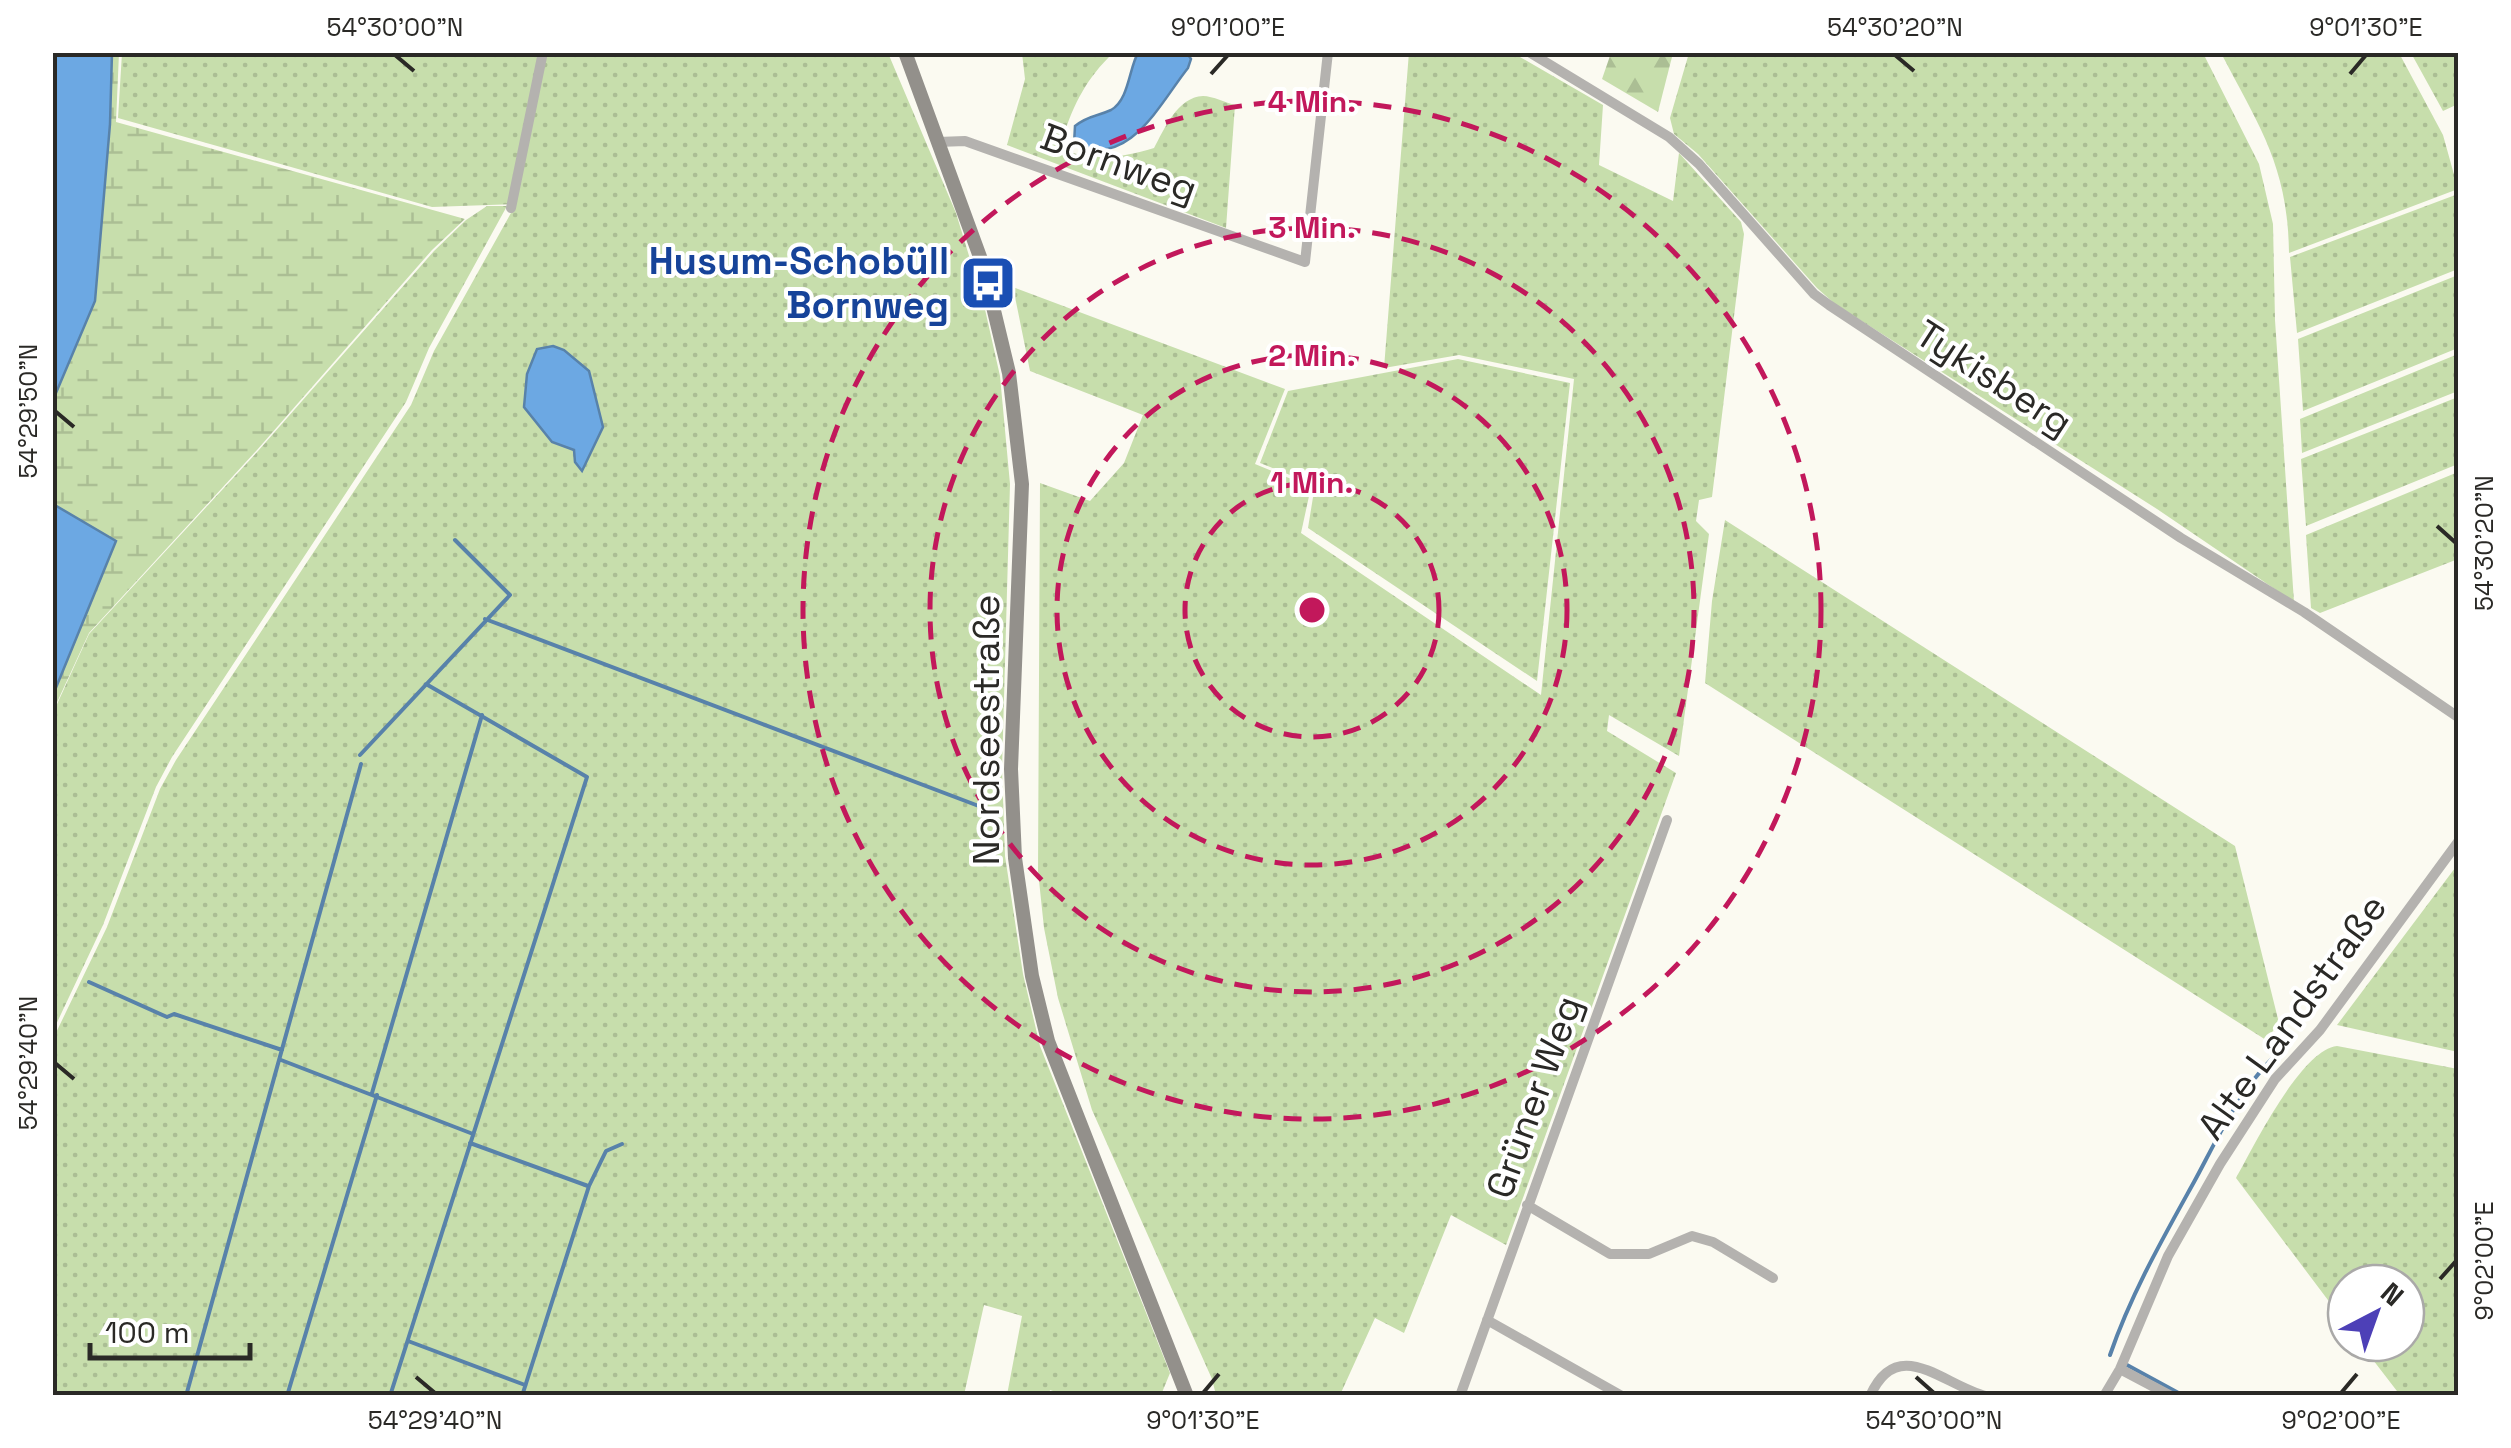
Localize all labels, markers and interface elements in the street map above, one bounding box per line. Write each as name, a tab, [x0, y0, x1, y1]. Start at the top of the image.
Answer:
text: 54°30'00"N	[327, 11, 463, 43]
text: 9°01'00"E	[1171, 11, 1285, 43]
text: 54°30'20"N	[1827, 11, 1963, 43]
text: 9°01'30"E	[2309, 11, 2423, 43]
text: 4 Min.	[1268, 82, 1356, 121]
street label: Bornweg	[1034, 113, 1204, 213]
text: 3 Min.	[1268, 208, 1356, 247]
place label: Husum-Schobüll Bornweg	[649, 237, 949, 329]
bus stop icon: Husum-Schobüll Bornweg	[958, 253, 1018, 313]
street label: Tykisberg	[1907, 310, 2081, 446]
text: 2 Min.	[1268, 336, 1356, 375]
text: 54°29'50"N	[12, 344, 44, 478]
text: 1 Min.	[1270, 463, 1354, 502]
text: 54°30'20"N	[2468, 475, 2500, 611]
centre of rings	[1294, 592, 1330, 628]
street label: Nordseestraße	[962, 595, 1010, 865]
street label: Alte Landstraße	[2187, 885, 2397, 1149]
street label: Grüner Weg	[1475, 989, 1593, 1205]
text: 54°29'40"N	[12, 996, 44, 1130]
text: 9°02'00"E	[2468, 1202, 2500, 1320]
north arrow	[2326, 1263, 2426, 1363]
text: N	[2374, 1274, 2411, 1314]
scale bar	[90, 1298, 250, 1360]
text: 100 m	[105, 1313, 190, 1352]
text: 54°29'40"N	[368, 1404, 502, 1436]
text: 9°01'30"E	[1146, 1404, 1260, 1436]
text: 54°30'00"N	[1866, 1404, 2002, 1436]
text: 9°02'00"E	[2282, 1404, 2400, 1436]

